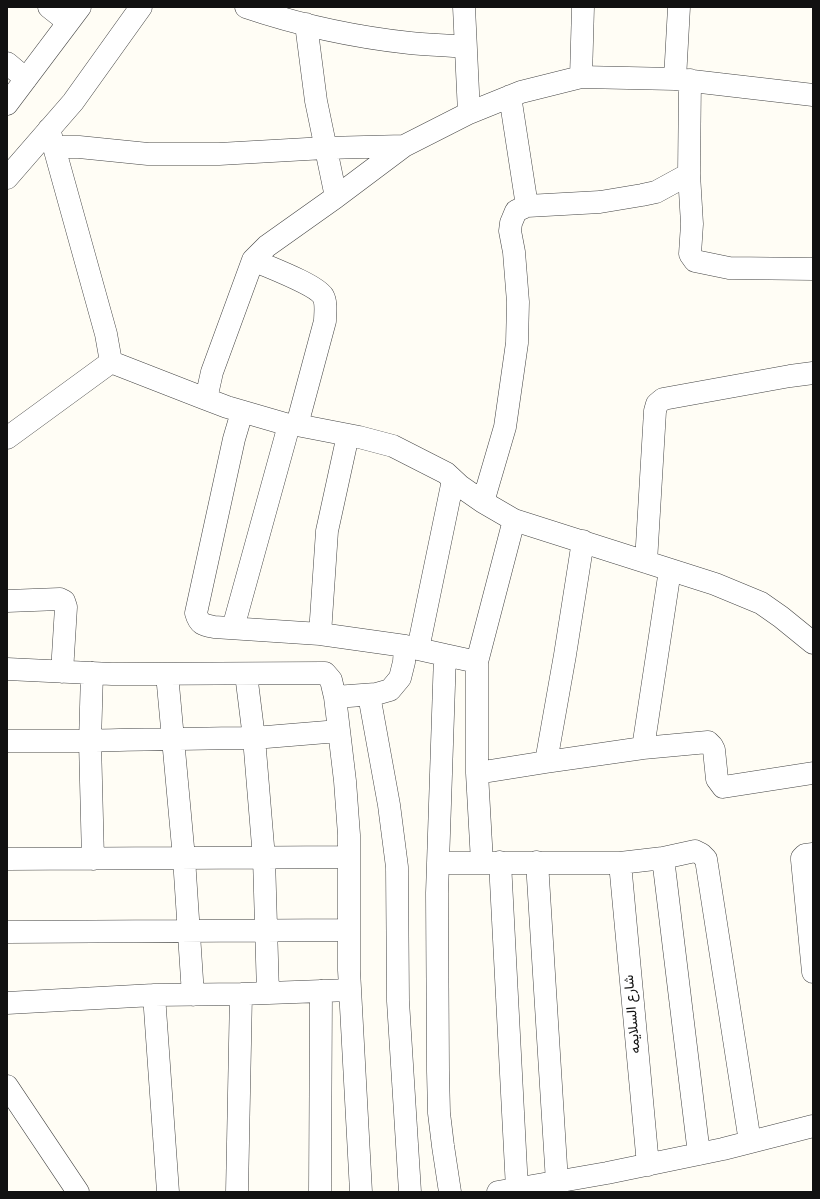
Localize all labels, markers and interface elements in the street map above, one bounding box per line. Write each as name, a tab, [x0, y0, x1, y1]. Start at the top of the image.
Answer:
street label: شارع السلايمه	[622, 974, 646, 1054]

